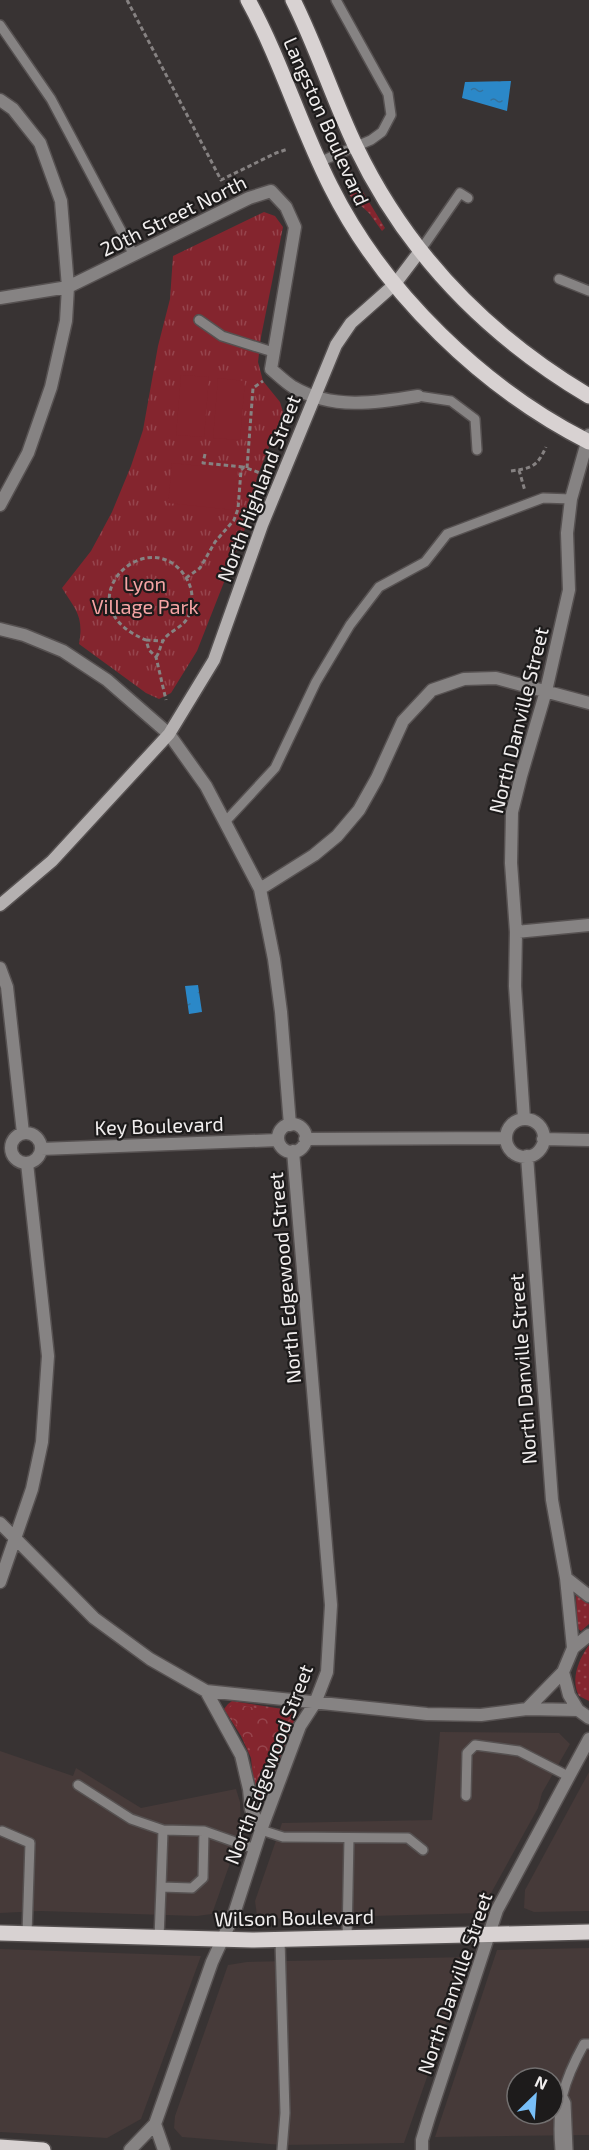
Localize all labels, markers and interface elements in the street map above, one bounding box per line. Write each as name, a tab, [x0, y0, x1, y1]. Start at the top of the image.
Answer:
street label: Langston Boulevard	[279, 33, 375, 209]
street label: 20th Street North	[96, 169, 250, 261]
street label: North Highland Street	[211, 391, 305, 585]
park label: Lyon Village Park	[91, 571, 199, 618]
street label: North Danville Street	[483, 624, 553, 816]
street label: Key Boulevard	[94, 1111, 224, 1139]
street label: North Edgewood Street	[263, 1171, 305, 1385]
street label: North Danville Street	[503, 1272, 541, 1465]
street label: North Edgewood Street	[219, 1660, 317, 1867]
street label: North Danville Street	[412, 1888, 497, 2077]
street label: Wilson Boulevard	[214, 1904, 374, 1930]
north arrow	[505, 2066, 565, 2126]
text: N	[532, 2071, 551, 2093]

